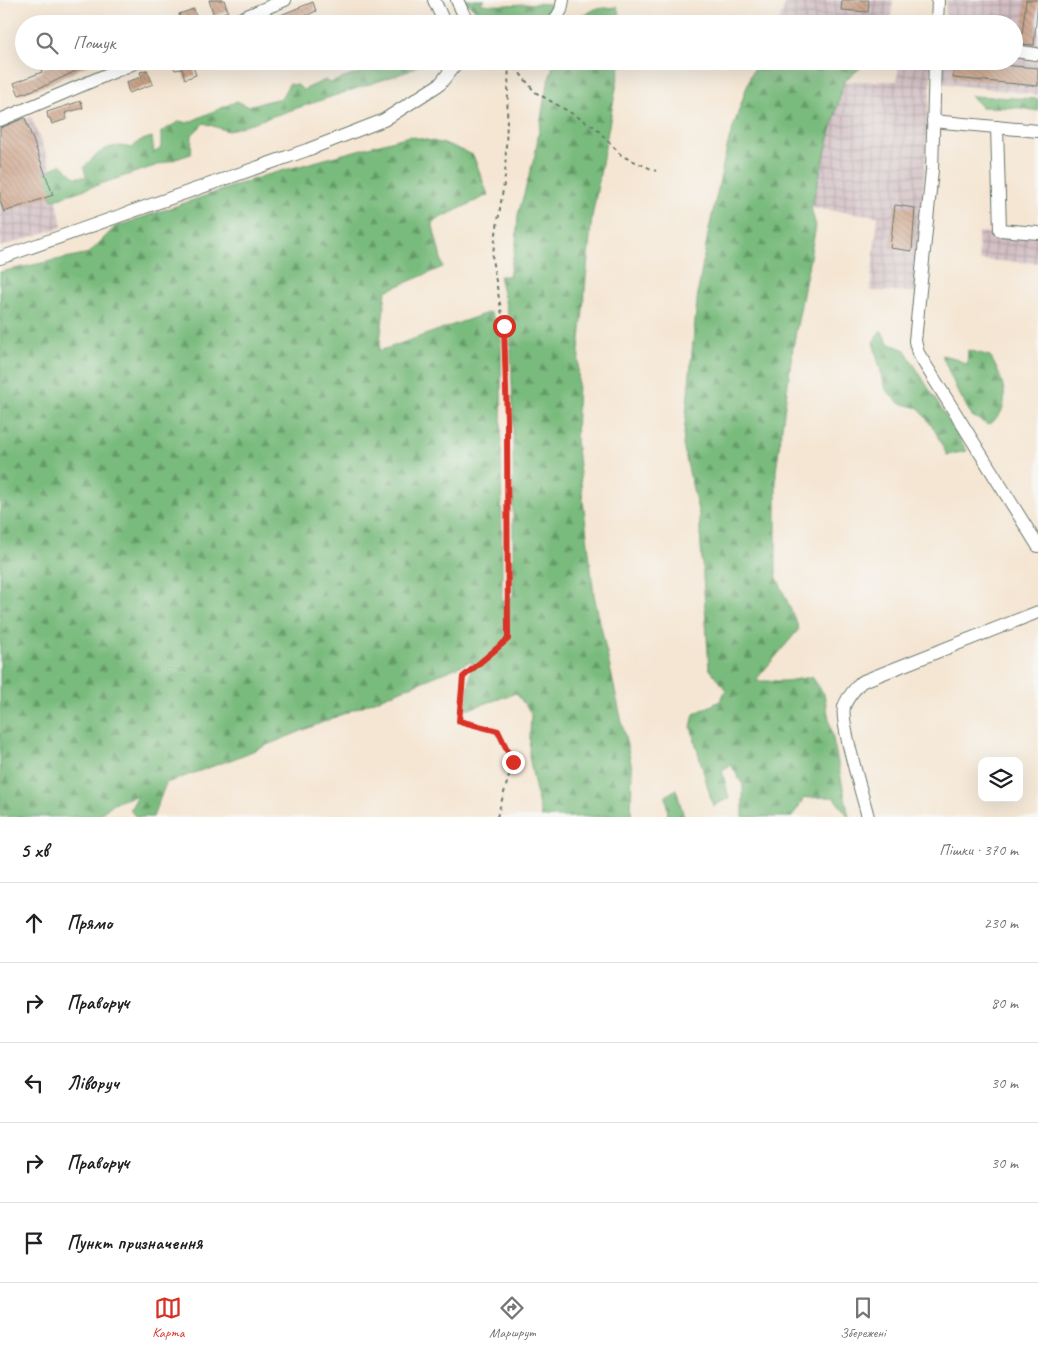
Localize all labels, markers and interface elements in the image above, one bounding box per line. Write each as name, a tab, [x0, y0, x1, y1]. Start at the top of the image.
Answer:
search box	[15, 15, 1023, 70]
icon: search	[33, 29, 61, 57]
text: Пошук	[73, 31, 115, 55]
route start	[493, 315, 516, 338]
route end	[502, 751, 525, 774]
map controls	[978, 757, 1023, 802]
button: layers	[978, 757, 1023, 802]
text: 5 хв	[20, 837, 48, 863]
text: Пішки · 370 m	[939, 840, 1018, 860]
icon: ahead	[20, 909, 48, 937]
text: Прямо	[67, 911, 112, 935]
text: 230 m	[984, 913, 1018, 933]
icon: right	[20, 989, 48, 1017]
text: Праворуч	[67, 991, 129, 1015]
text: 80 m	[991, 993, 1018, 1013]
icon: left	[20, 1069, 48, 1097]
text: Ліворуч	[67, 1071, 119, 1095]
text: 30 m	[991, 1073, 1018, 1093]
icon: right	[20, 1149, 48, 1177]
text: Праворуч	[67, 1151, 129, 1175]
text: 30 m	[991, 1153, 1018, 1173]
icon: arrive	[20, 1229, 48, 1257]
text: Пункт призначення	[67, 1231, 202, 1255]
tab: Карта	[152, 1294, 184, 1341]
tab: Маршрут	[489, 1294, 535, 1341]
tab: Збережені	[840, 1294, 886, 1341]

